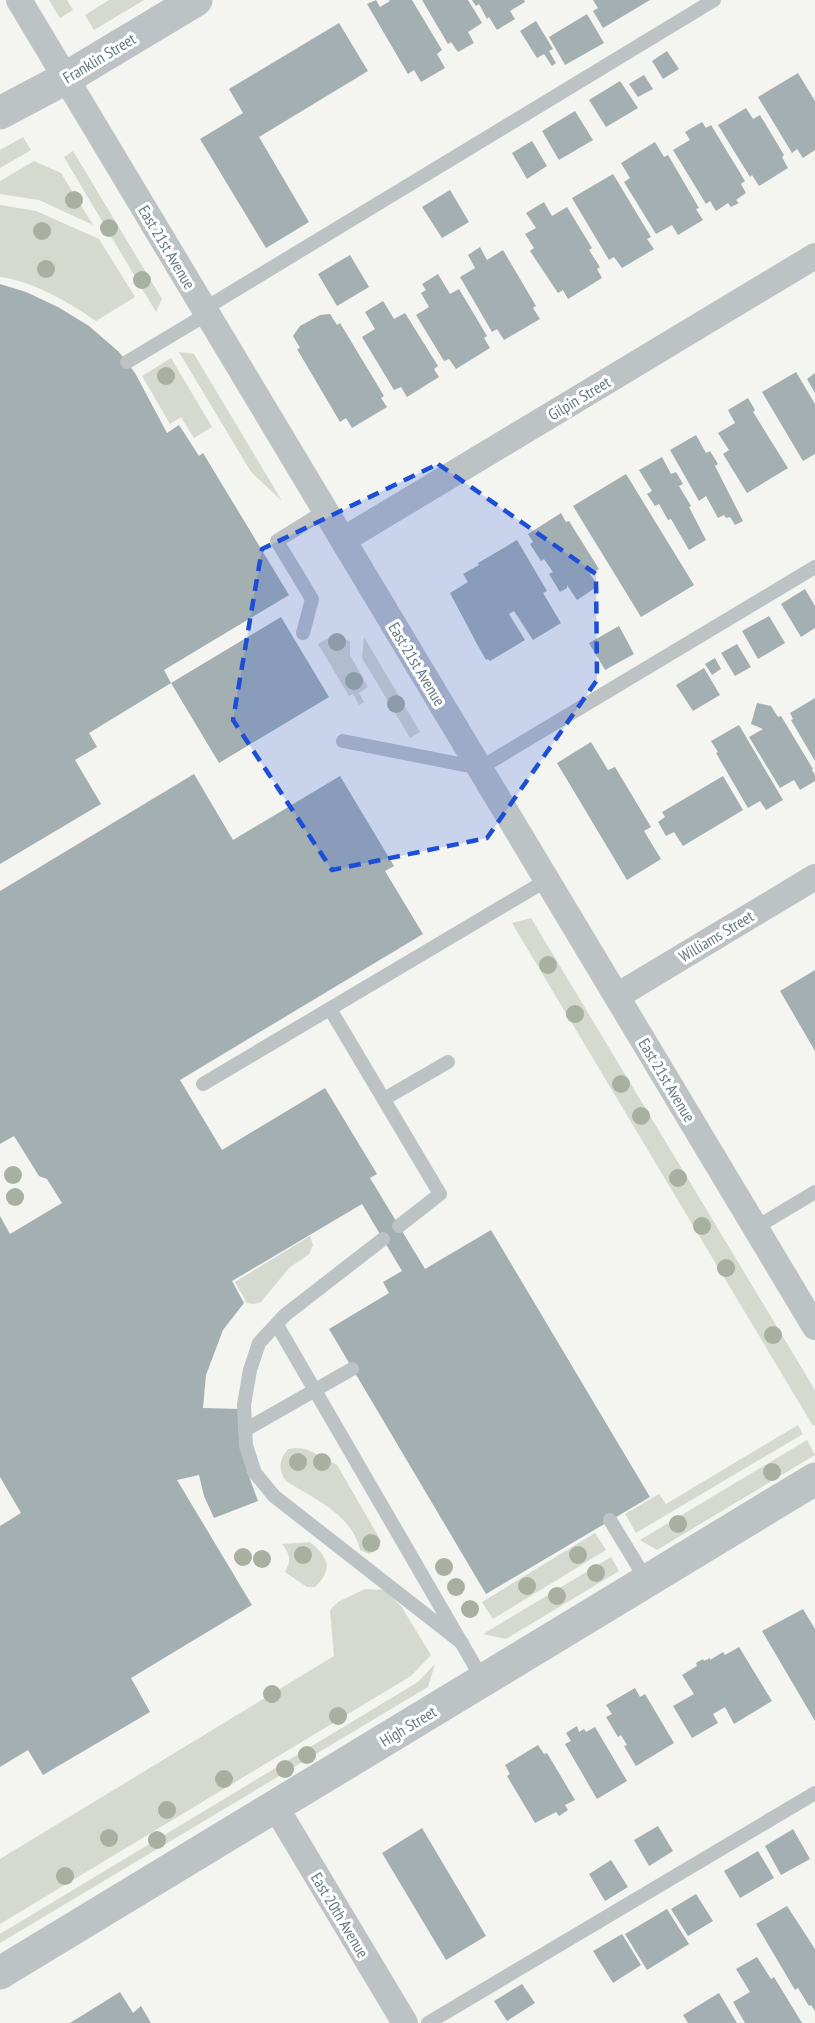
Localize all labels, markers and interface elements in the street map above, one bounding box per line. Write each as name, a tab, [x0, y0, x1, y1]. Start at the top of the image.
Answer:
street label: Franklin Street	[59, 28, 140, 88]
street label: East 21st Avenue	[134, 202, 200, 292]
street label: Gilpin Street	[544, 371, 614, 424]
street label: East 21st Avenue	[384, 619, 450, 709]
street label: Williams Street	[675, 906, 758, 966]
street label: East 21st Avenue	[634, 1035, 700, 1125]
street label: High Street	[376, 1701, 440, 1751]
street label: East 20th Avenue	[307, 1869, 373, 1961]

